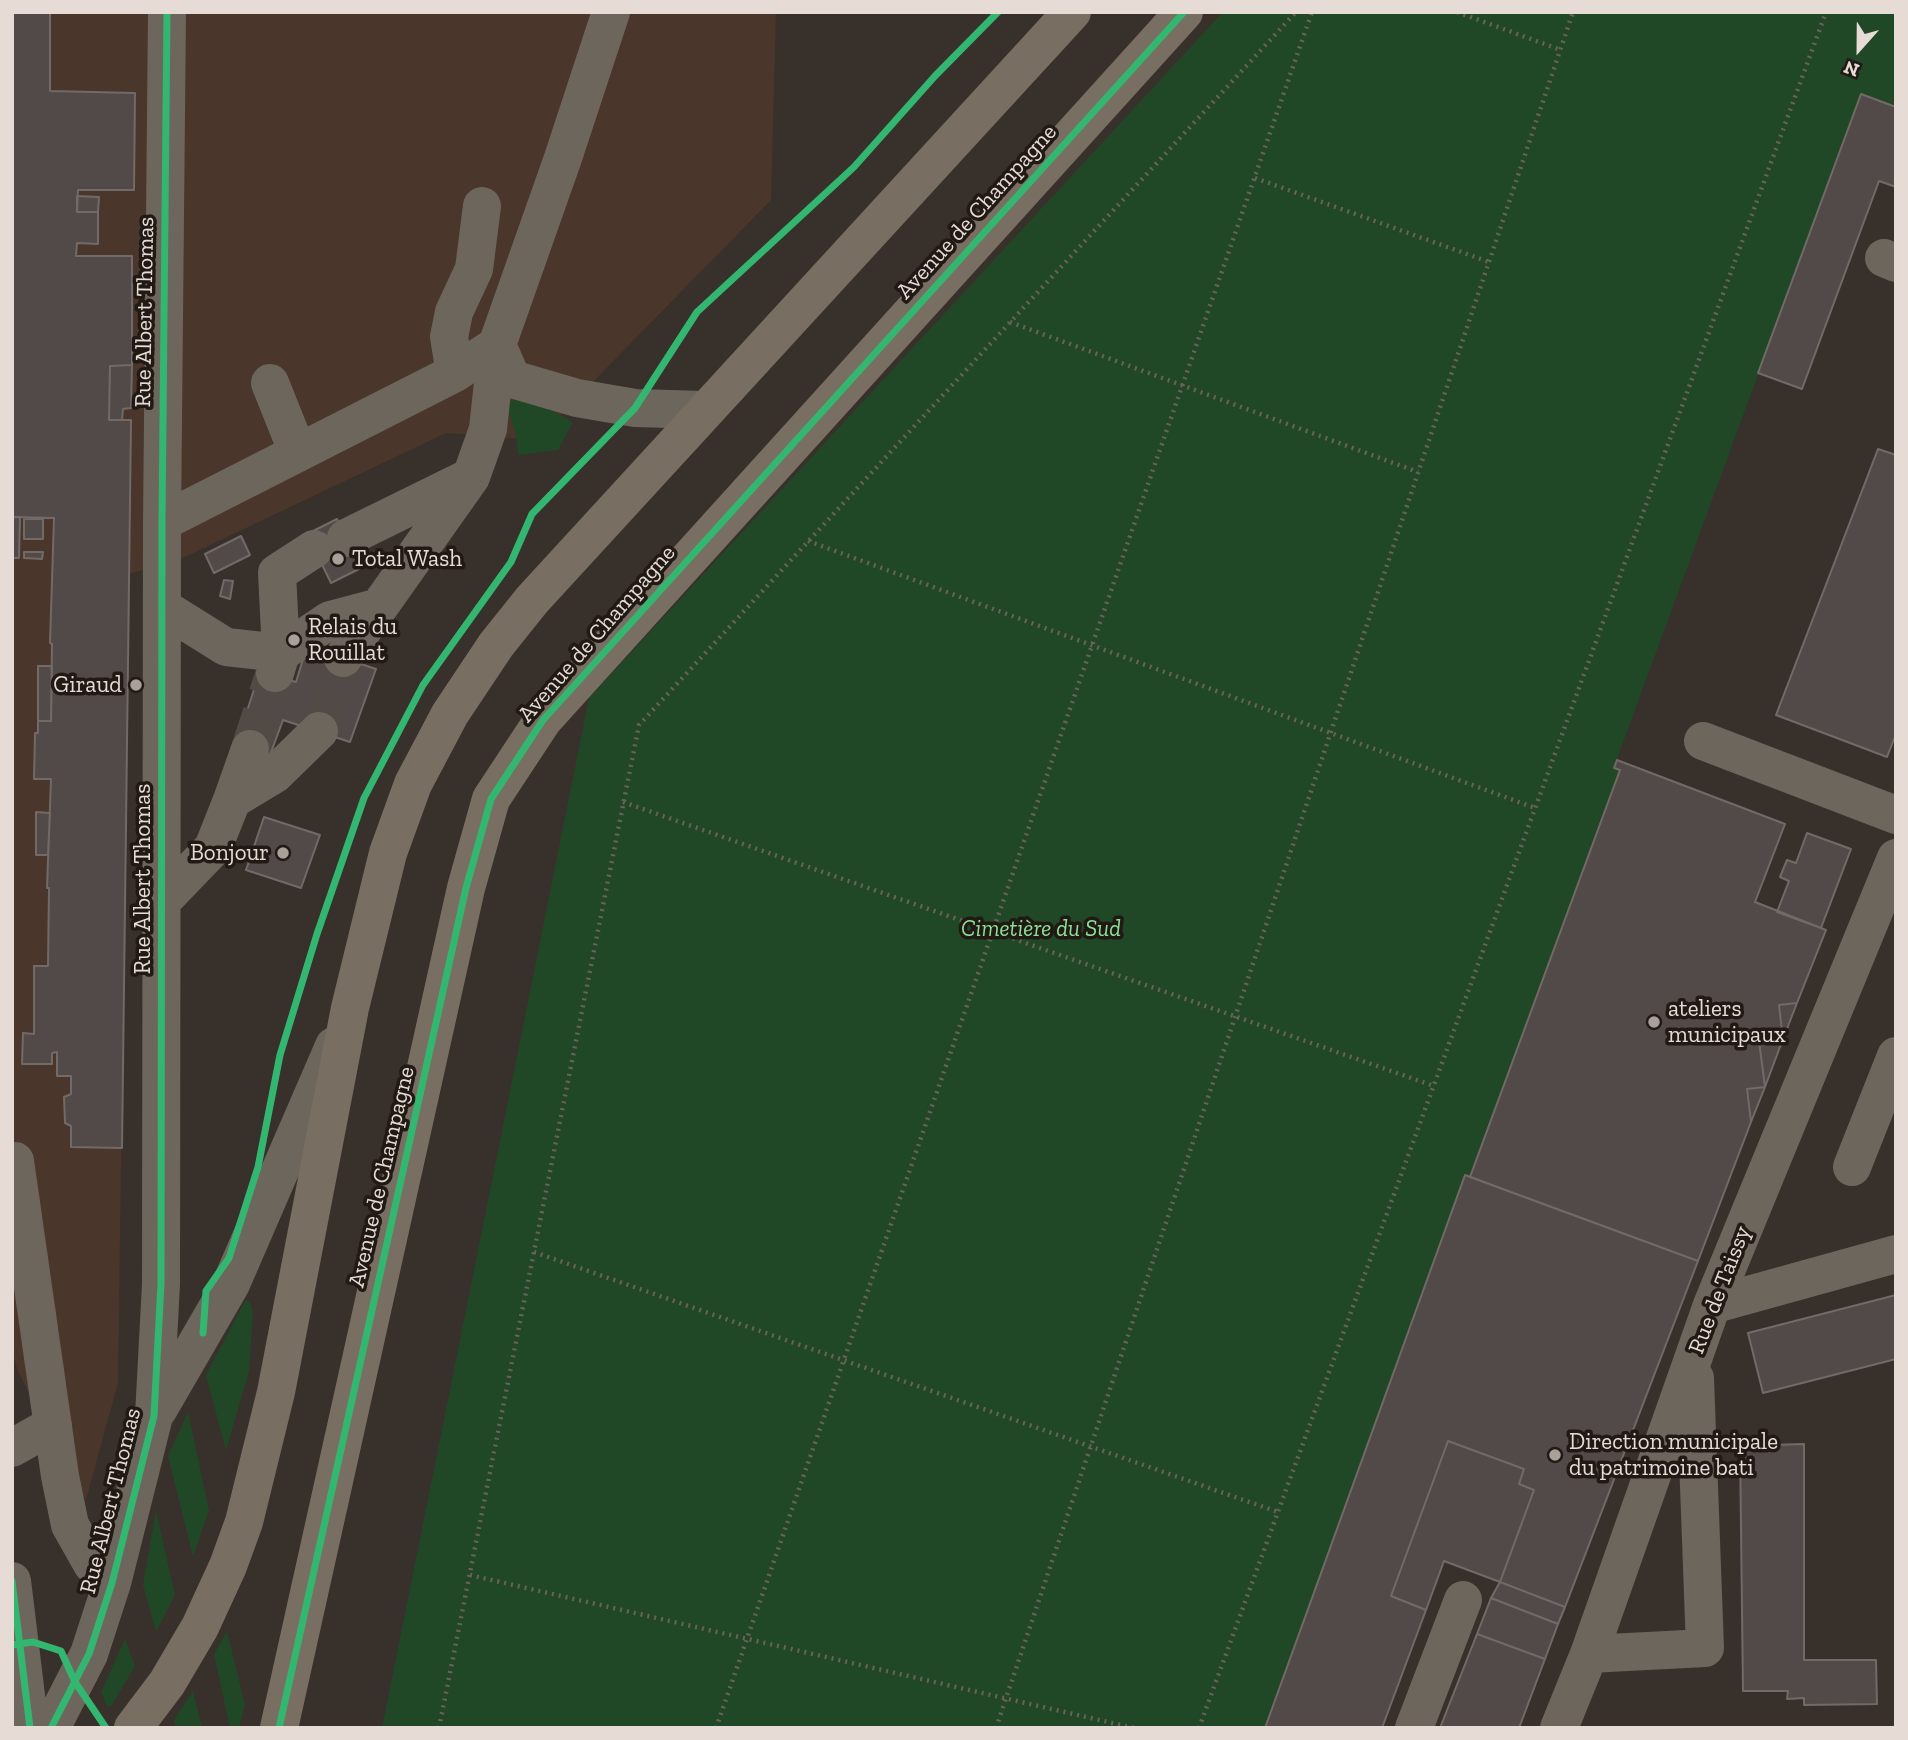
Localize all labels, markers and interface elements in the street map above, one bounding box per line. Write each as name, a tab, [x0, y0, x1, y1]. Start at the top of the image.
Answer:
north arrow	[1824, 14, 1894, 84]
text: N	[1840, 56, 1862, 82]
street label: Avenue de Champagne	[891, 119, 1063, 305]
street label: Rue Albert Thomas	[130, 216, 160, 408]
street label: Avenue de Champagne	[513, 540, 681, 728]
place label: Total Wash	[352, 545, 462, 573]
marker: Total Wash	[330, 551, 346, 567]
place label: Relais du Rouillat	[308, 613, 397, 667]
marker: Relais du Rouillat	[286, 632, 302, 648]
place label: Giraud	[53, 671, 122, 699]
marker: Giraud	[128, 677, 144, 693]
street label: Rue Albert Thomas	[129, 784, 157, 974]
place label: Bonjour	[190, 839, 269, 867]
marker: Bonjour	[275, 845, 291, 861]
park label: Cimetière du Sud	[961, 915, 1121, 943]
place label: ateliers municipaux	[1668, 995, 1786, 1049]
marker: ateliers municipaux	[1646, 1014, 1662, 1030]
street label: Avenue de Champagne	[343, 1064, 421, 1290]
street label: Rue de Taissy	[1683, 1222, 1757, 1358]
street label: Rue Albert Thomas	[75, 1405, 147, 1597]
place label: Direction municipale du patrimoine bati	[1569, 1428, 1778, 1482]
marker: Direction municipale du patrimoine bati	[1547, 1447, 1563, 1463]

